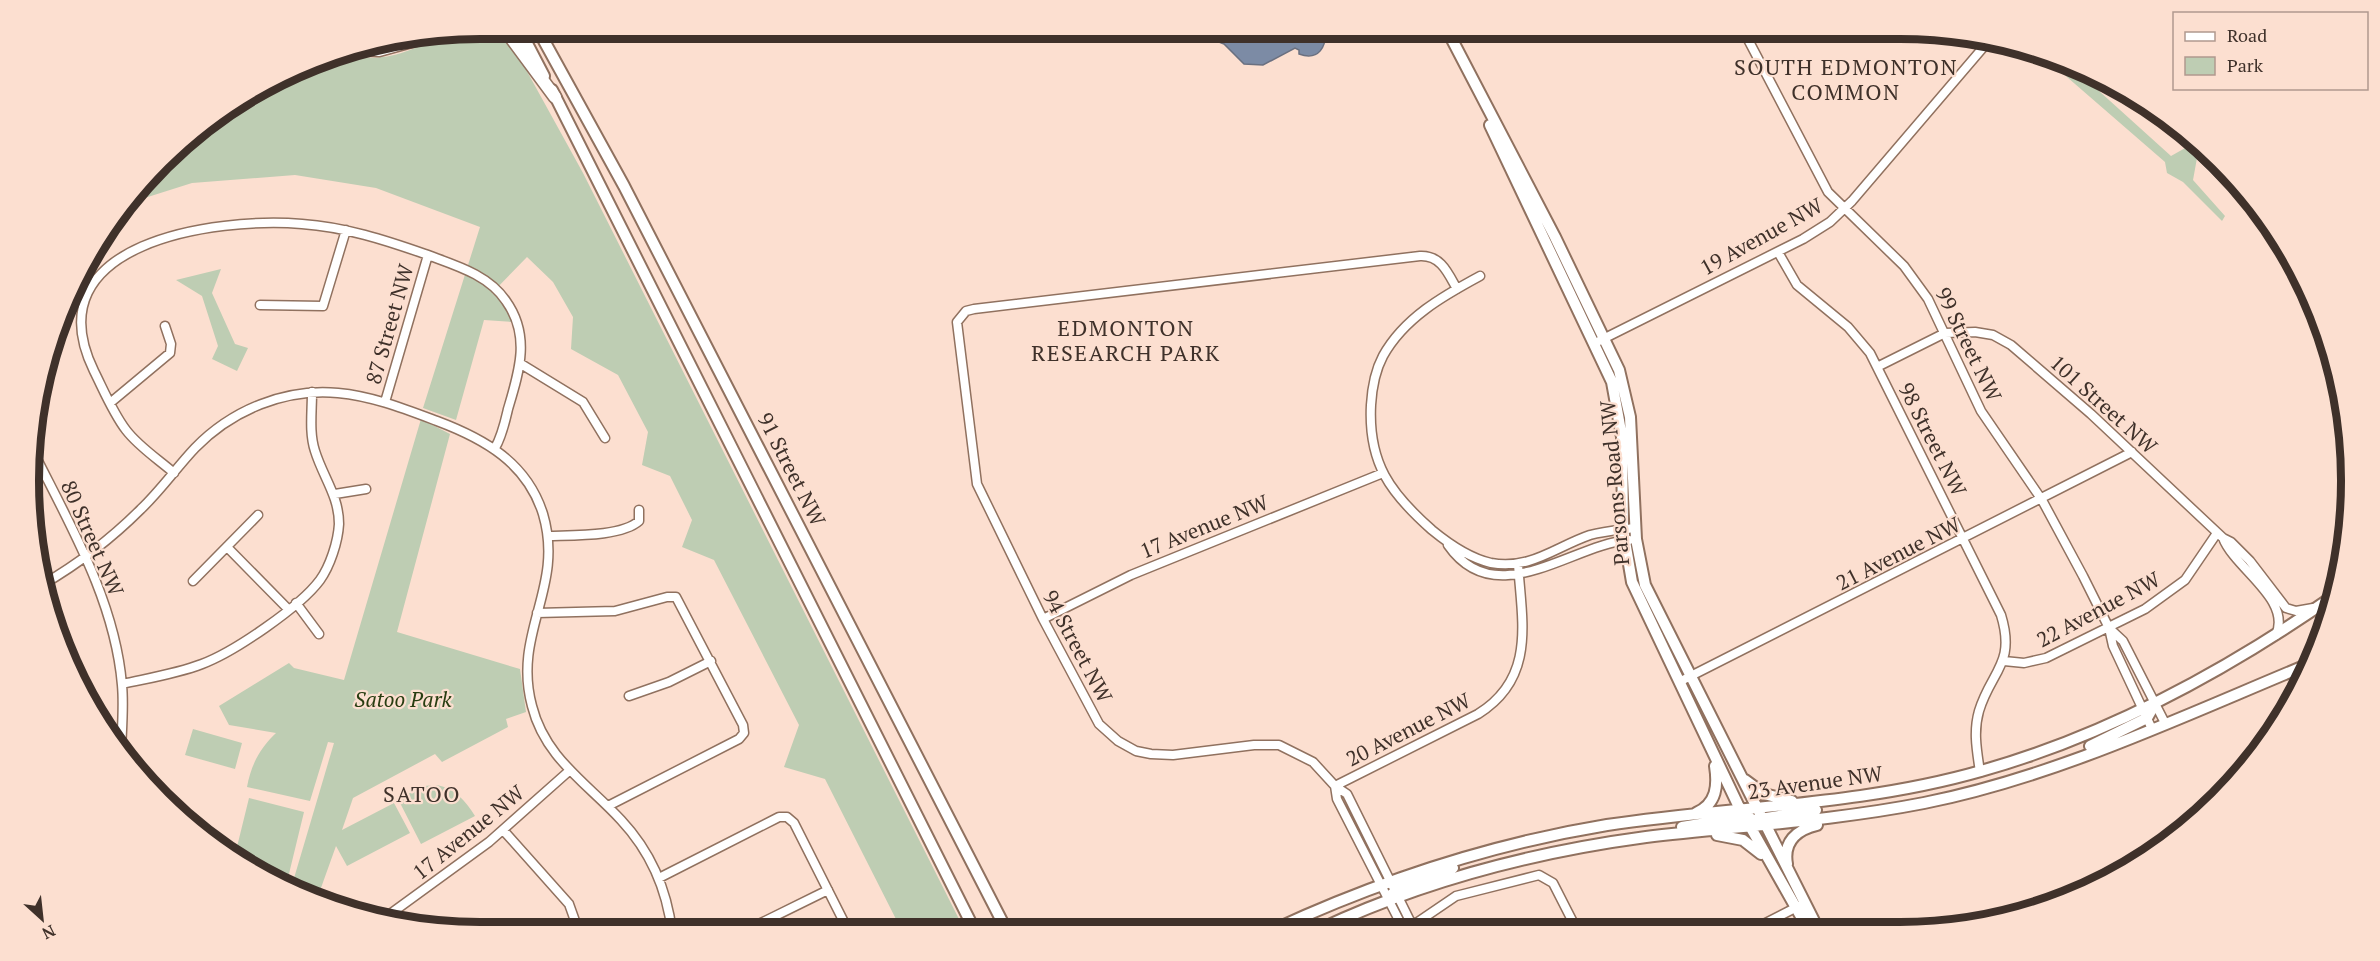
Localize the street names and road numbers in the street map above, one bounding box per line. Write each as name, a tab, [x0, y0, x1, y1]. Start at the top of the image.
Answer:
street label: 19 Avenue NW	[1695, 191, 1828, 281]
street label: 87 Street NW	[359, 260, 420, 387]
street label: 99 Street NW	[1929, 282, 2009, 406]
street label: 101 Street NW	[2045, 348, 2164, 460]
street label: 98 Street NW	[1892, 378, 1974, 501]
street label: Parsons Road NW	[1593, 399, 1635, 567]
street label: 91 Street NW	[751, 408, 833, 531]
street label: 80 Street NW	[55, 476, 131, 601]
street label: 17 Avenue NW	[1136, 487, 1273, 564]
street label: 21 Avenue NW	[1831, 509, 1965, 596]
street label: 22 Avenue NW	[2031, 565, 2165, 653]
street label: 94 Street NW	[1037, 585, 1120, 707]
street label: 20 Avenue NW	[1341, 685, 1475, 772]
street label: 23 Avenue NW	[1746, 759, 1885, 805]
street label: 17 Avenue NW	[406, 778, 530, 886]

